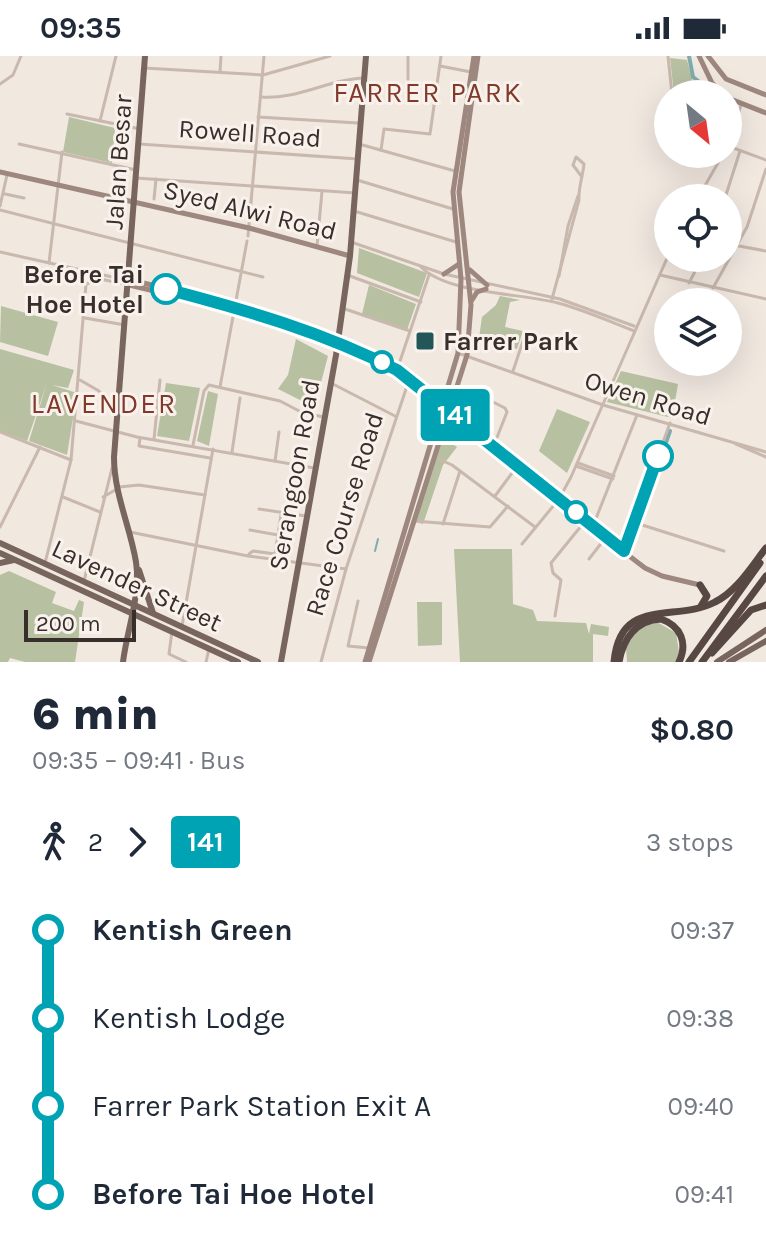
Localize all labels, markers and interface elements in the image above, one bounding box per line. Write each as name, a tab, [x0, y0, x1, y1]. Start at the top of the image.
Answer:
text: 09:35	[40, 10, 121, 46]
district label: FARRER PARK	[333, 76, 523, 109]
north arrow	[654, 80, 742, 168]
map controls	[654, 80, 742, 376]
street label: Jalan Besar	[98, 93, 139, 231]
street label: Rowell Road	[178, 113, 322, 154]
street label: Syed Alwi Road	[160, 174, 340, 247]
button: locate	[654, 184, 742, 272]
place label: Before Tai Hoe Hotel	[23, 259, 144, 320]
marker: Before Tai Hoe Hotel	[151, 274, 181, 304]
button: layers	[654, 288, 742, 376]
place label: Farrer Park	[443, 326, 579, 357]
marker: Farrer Park	[414, 330, 436, 352]
unlabelled marker	[371, 351, 393, 373]
street label: Owen Road	[581, 365, 715, 432]
street label: Serangoon Road	[262, 377, 327, 573]
district label: LAVENDER	[31, 387, 177, 420]
line badge: 141	[409, 389, 501, 441]
text: 141	[437, 398, 473, 431]
street label: Race Course Road	[299, 408, 390, 620]
unlabelled marker	[643, 441, 673, 471]
unlabelled marker	[565, 501, 587, 523]
street label: Lavender Street	[47, 532, 227, 639]
scale bar	[24, 606, 136, 642]
text: 200 m	[36, 611, 101, 637]
text: 6 min	[32, 689, 159, 740]
text: $0.80	[650, 712, 734, 748]
text: 09:35 – 09:41 · Bus	[32, 745, 245, 776]
icon: walk	[32, 820, 76, 864]
icon: forward	[115, 820, 159, 864]
text: 141	[187, 825, 224, 858]
text: 2	[88, 827, 103, 858]
text: 3 stops	[646, 827, 734, 858]
text: Kentish Green	[92, 912, 293, 948]
text: 09:37	[670, 915, 734, 946]
text: Kentish Lodge	[92, 1000, 286, 1036]
text: 09:38	[666, 1003, 734, 1034]
text: Farrer Park Station Exit A	[92, 1088, 431, 1124]
text: 09:40	[668, 1091, 734, 1122]
text: Before Tai Hoe Hotel	[92, 1176, 375, 1212]
text: 09:41	[674, 1179, 734, 1210]

